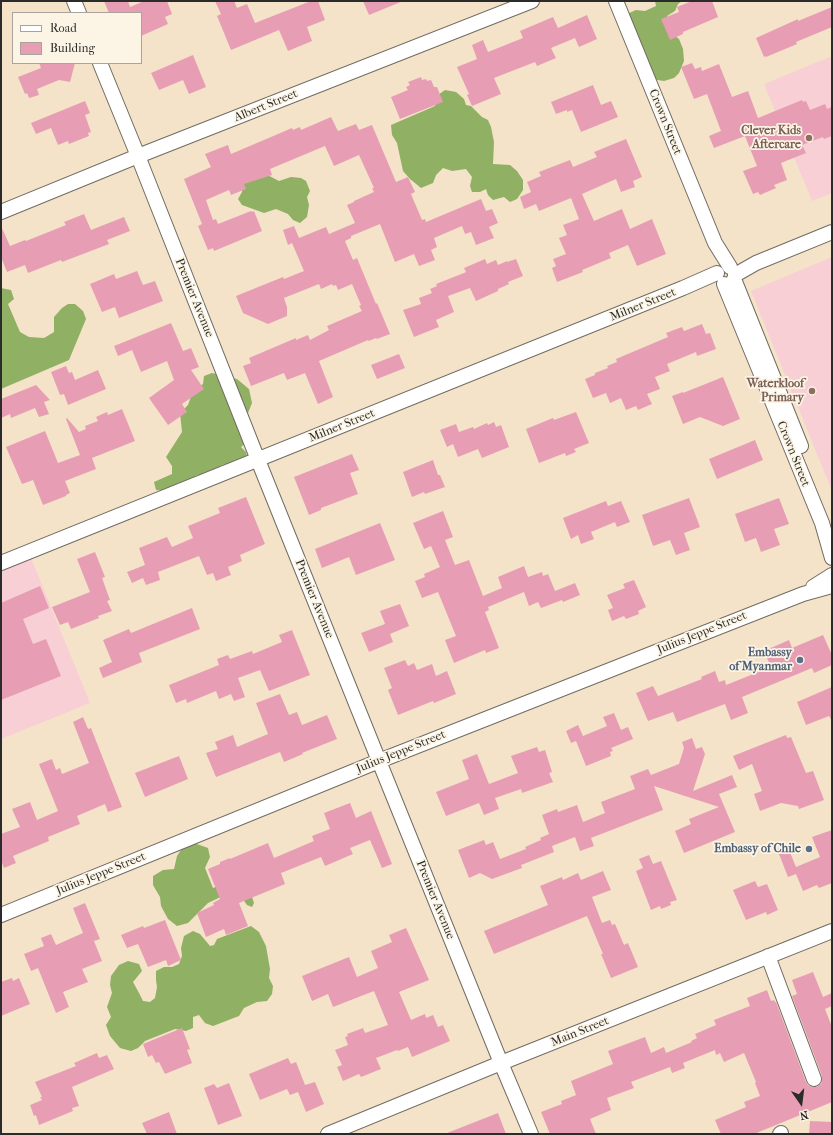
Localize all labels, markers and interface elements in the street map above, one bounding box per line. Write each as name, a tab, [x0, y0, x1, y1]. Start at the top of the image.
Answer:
legend	[12, 12, 142, 64]
text: Road	[50, 21, 77, 35]
text: Building	[50, 41, 95, 55]
street label: Albert Street	[232, 87, 300, 125]
street label: Crown Street	[645, 87, 685, 157]
place label: Clever Kids Aftercare	[741, 124, 801, 152]
marker: Clever Kids Aftercare	[804, 133, 814, 143]
street label: Premier Avenue	[172, 256, 216, 340]
street label: Milner Street	[608, 285, 678, 325]
place label: Waterkloof Primary	[747, 377, 804, 405]
marker: Waterkloof Primary	[807, 386, 817, 396]
street label: Milner Street	[307, 406, 377, 446]
street label: Crown Street	[773, 419, 813, 489]
street label: Premier Avenue	[292, 557, 336, 641]
street label: Julius Jeppe Street	[655, 609, 749, 657]
place label: Embassy of Myanmar	[729, 646, 792, 674]
marker: Embassy of Myanmar	[795, 655, 805, 665]
street label: Julius Jeppe Street	[354, 728, 448, 776]
place label: Embassy of Chile	[714, 842, 801, 856]
marker: Embassy of Chile	[804, 844, 814, 854]
street label: Julius Jeppe Street	[54, 850, 148, 898]
street label: Premier Avenue	[413, 858, 457, 942]
street label: Main Street	[549, 1014, 611, 1050]
north arrow	[781, 1083, 821, 1123]
text: N	[798, 1108, 810, 1122]

